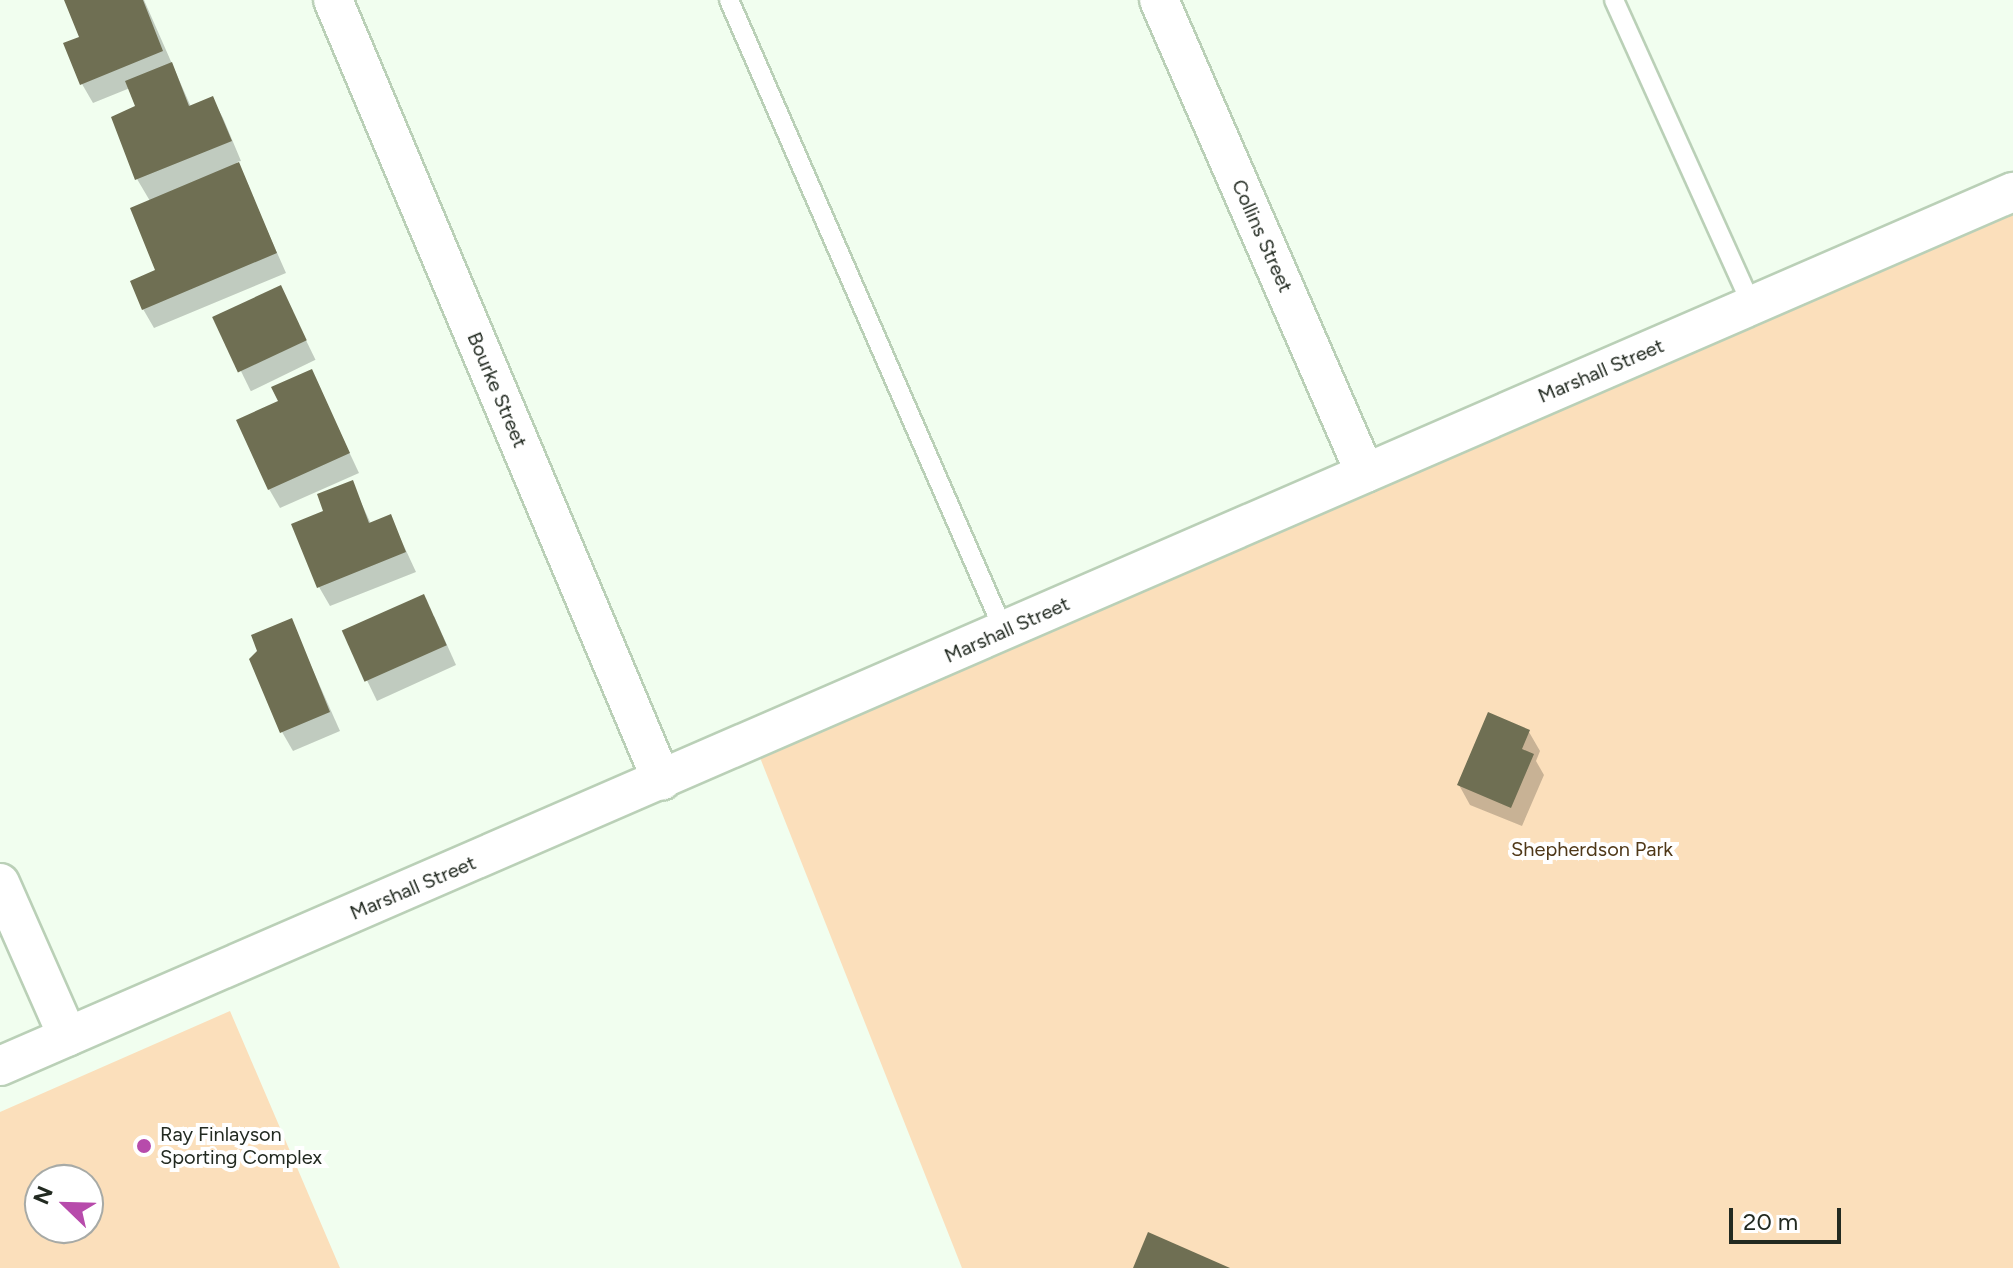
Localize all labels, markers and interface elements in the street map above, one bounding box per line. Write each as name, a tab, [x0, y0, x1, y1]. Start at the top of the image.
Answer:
street label: Collins Street	[1226, 176, 1298, 296]
street label: Bourke Street	[462, 329, 532, 451]
street label: Marshall Street	[1534, 334, 1668, 408]
street label: Marshall Street	[941, 592, 1073, 668]
park label: Shepherdson Park	[1511, 837, 1673, 861]
street label: Marshall Street	[346, 851, 480, 925]
place label: Ray Finlayson Sporting Complex	[160, 1122, 322, 1169]
marker: Ray Finlayson Sporting Complex	[135, 1137, 153, 1155]
north arrow	[24, 1164, 104, 1244]
text: N	[28, 1182, 59, 1208]
scale bar	[1733, 1192, 1845, 1242]
text: 20 m	[1743, 1207, 1798, 1236]

